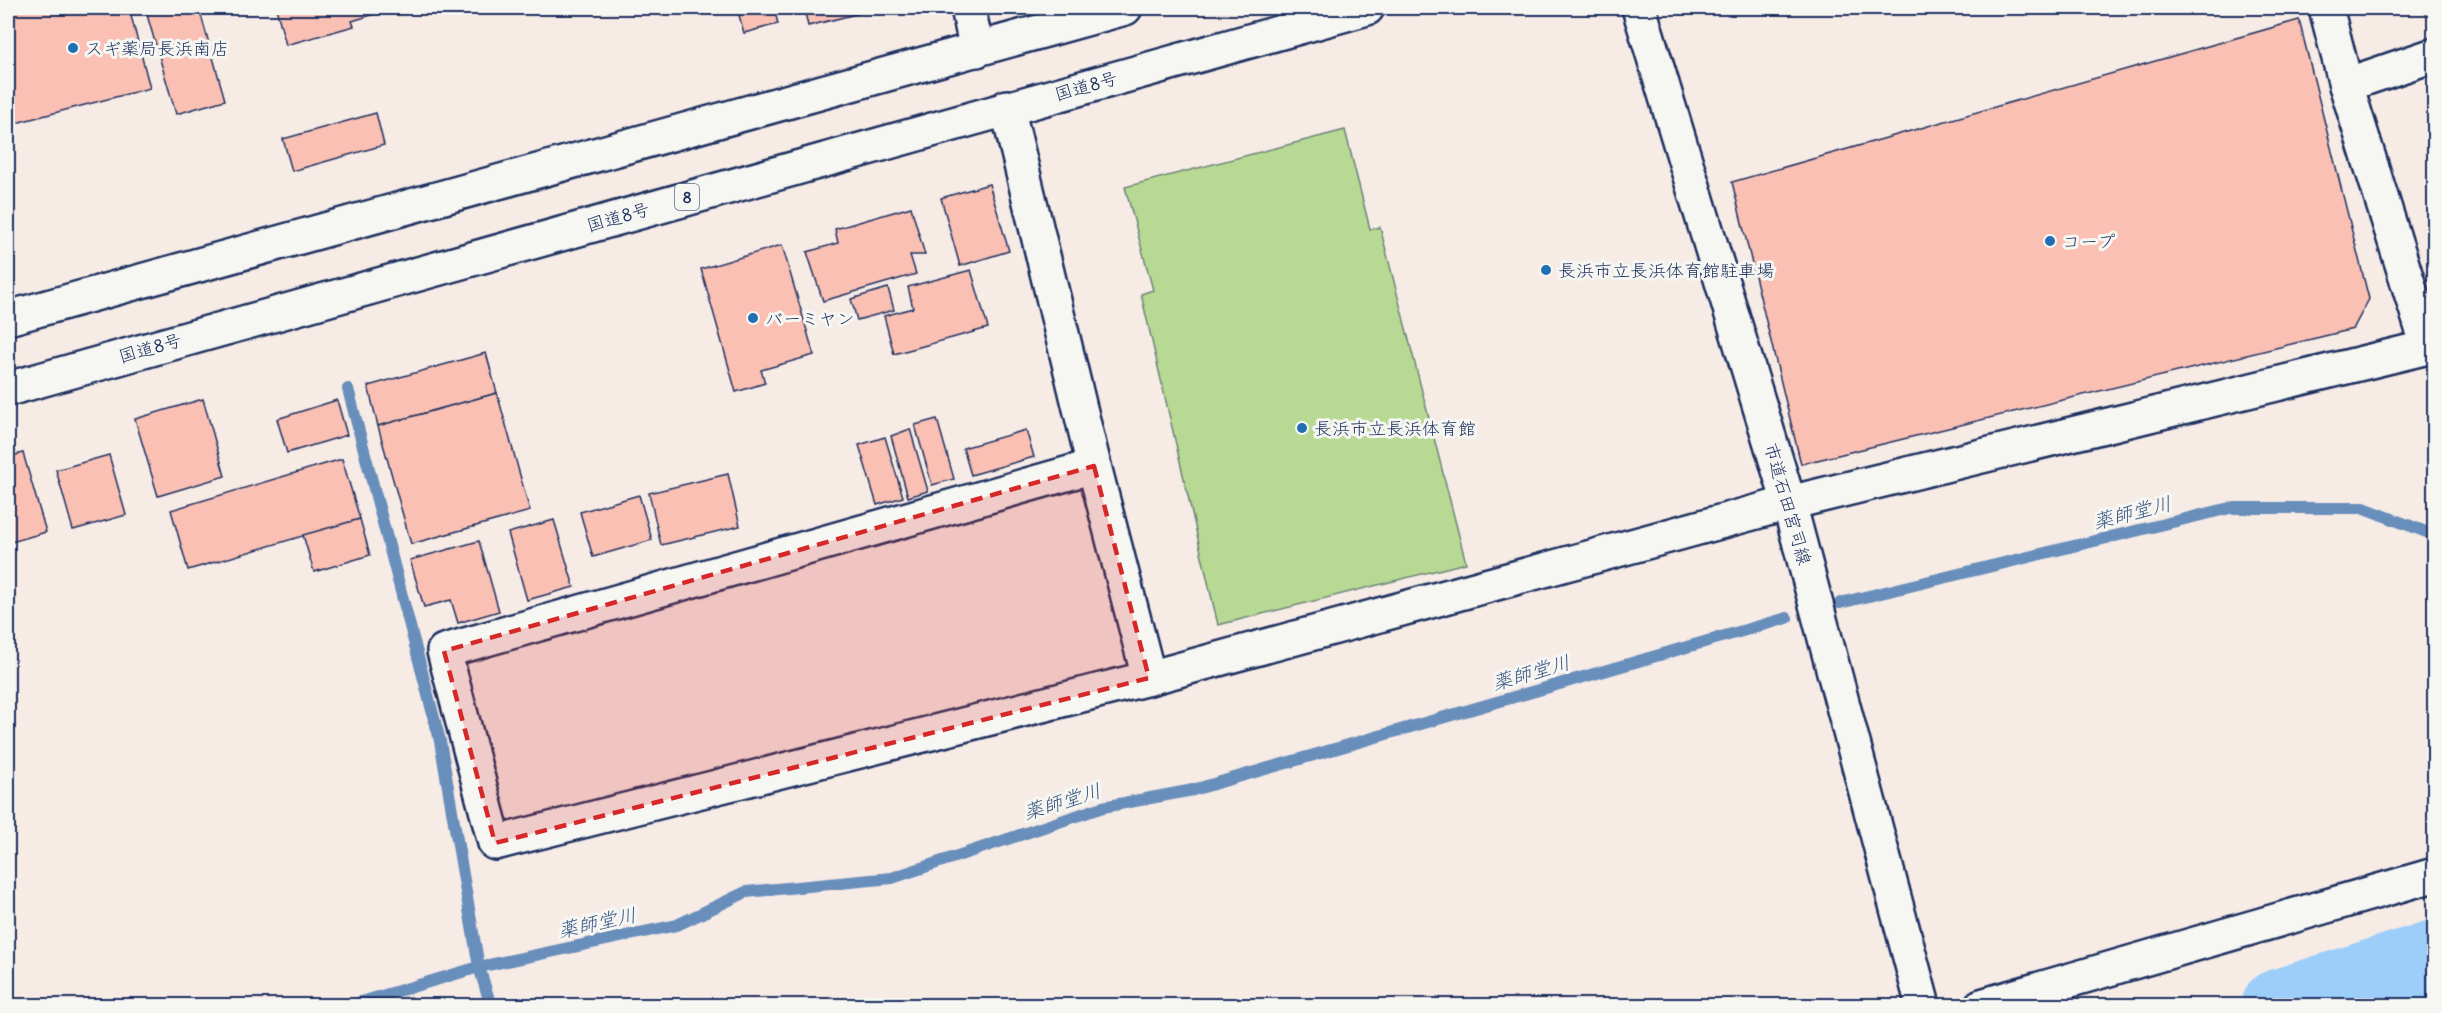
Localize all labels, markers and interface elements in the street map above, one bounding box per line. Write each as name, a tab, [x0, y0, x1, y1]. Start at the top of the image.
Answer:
place label: スギ薬局長浜南店	[85, 37, 229, 60]
marker: スギ薬局長浜南店	[66, 41, 80, 55]
street label: 国道8号	[1052, 66, 1120, 106]
road number: 8	[675, 184, 699, 210]
street label: 国道8号	[584, 197, 652, 237]
place label: コープ	[2062, 230, 2115, 253]
marker: コープ	[2043, 234, 2057, 248]
place label: 長浜市立長浜体育館駐車場	[1558, 259, 1774, 282]
marker: 長浜市立長浜体育館駐車場	[1539, 263, 1553, 277]
place label: バーミヤン	[765, 307, 855, 330]
marker: バーミヤン	[746, 311, 760, 325]
street label: 国道8号	[116, 328, 184, 368]
place label: 長浜市立長浜体育館	[1314, 417, 1476, 440]
marker: 長浜市立長浜体育館	[1295, 421, 1309, 435]
street label: 市道石田宮司線	[1760, 440, 1816, 568]
water label: 薬師堂川	[2090, 490, 2174, 534]
water label: 薬師堂川	[1489, 649, 1573, 695]
water label: 薬師堂川	[1020, 777, 1104, 825]
water label: 薬師堂川	[555, 901, 639, 943]

